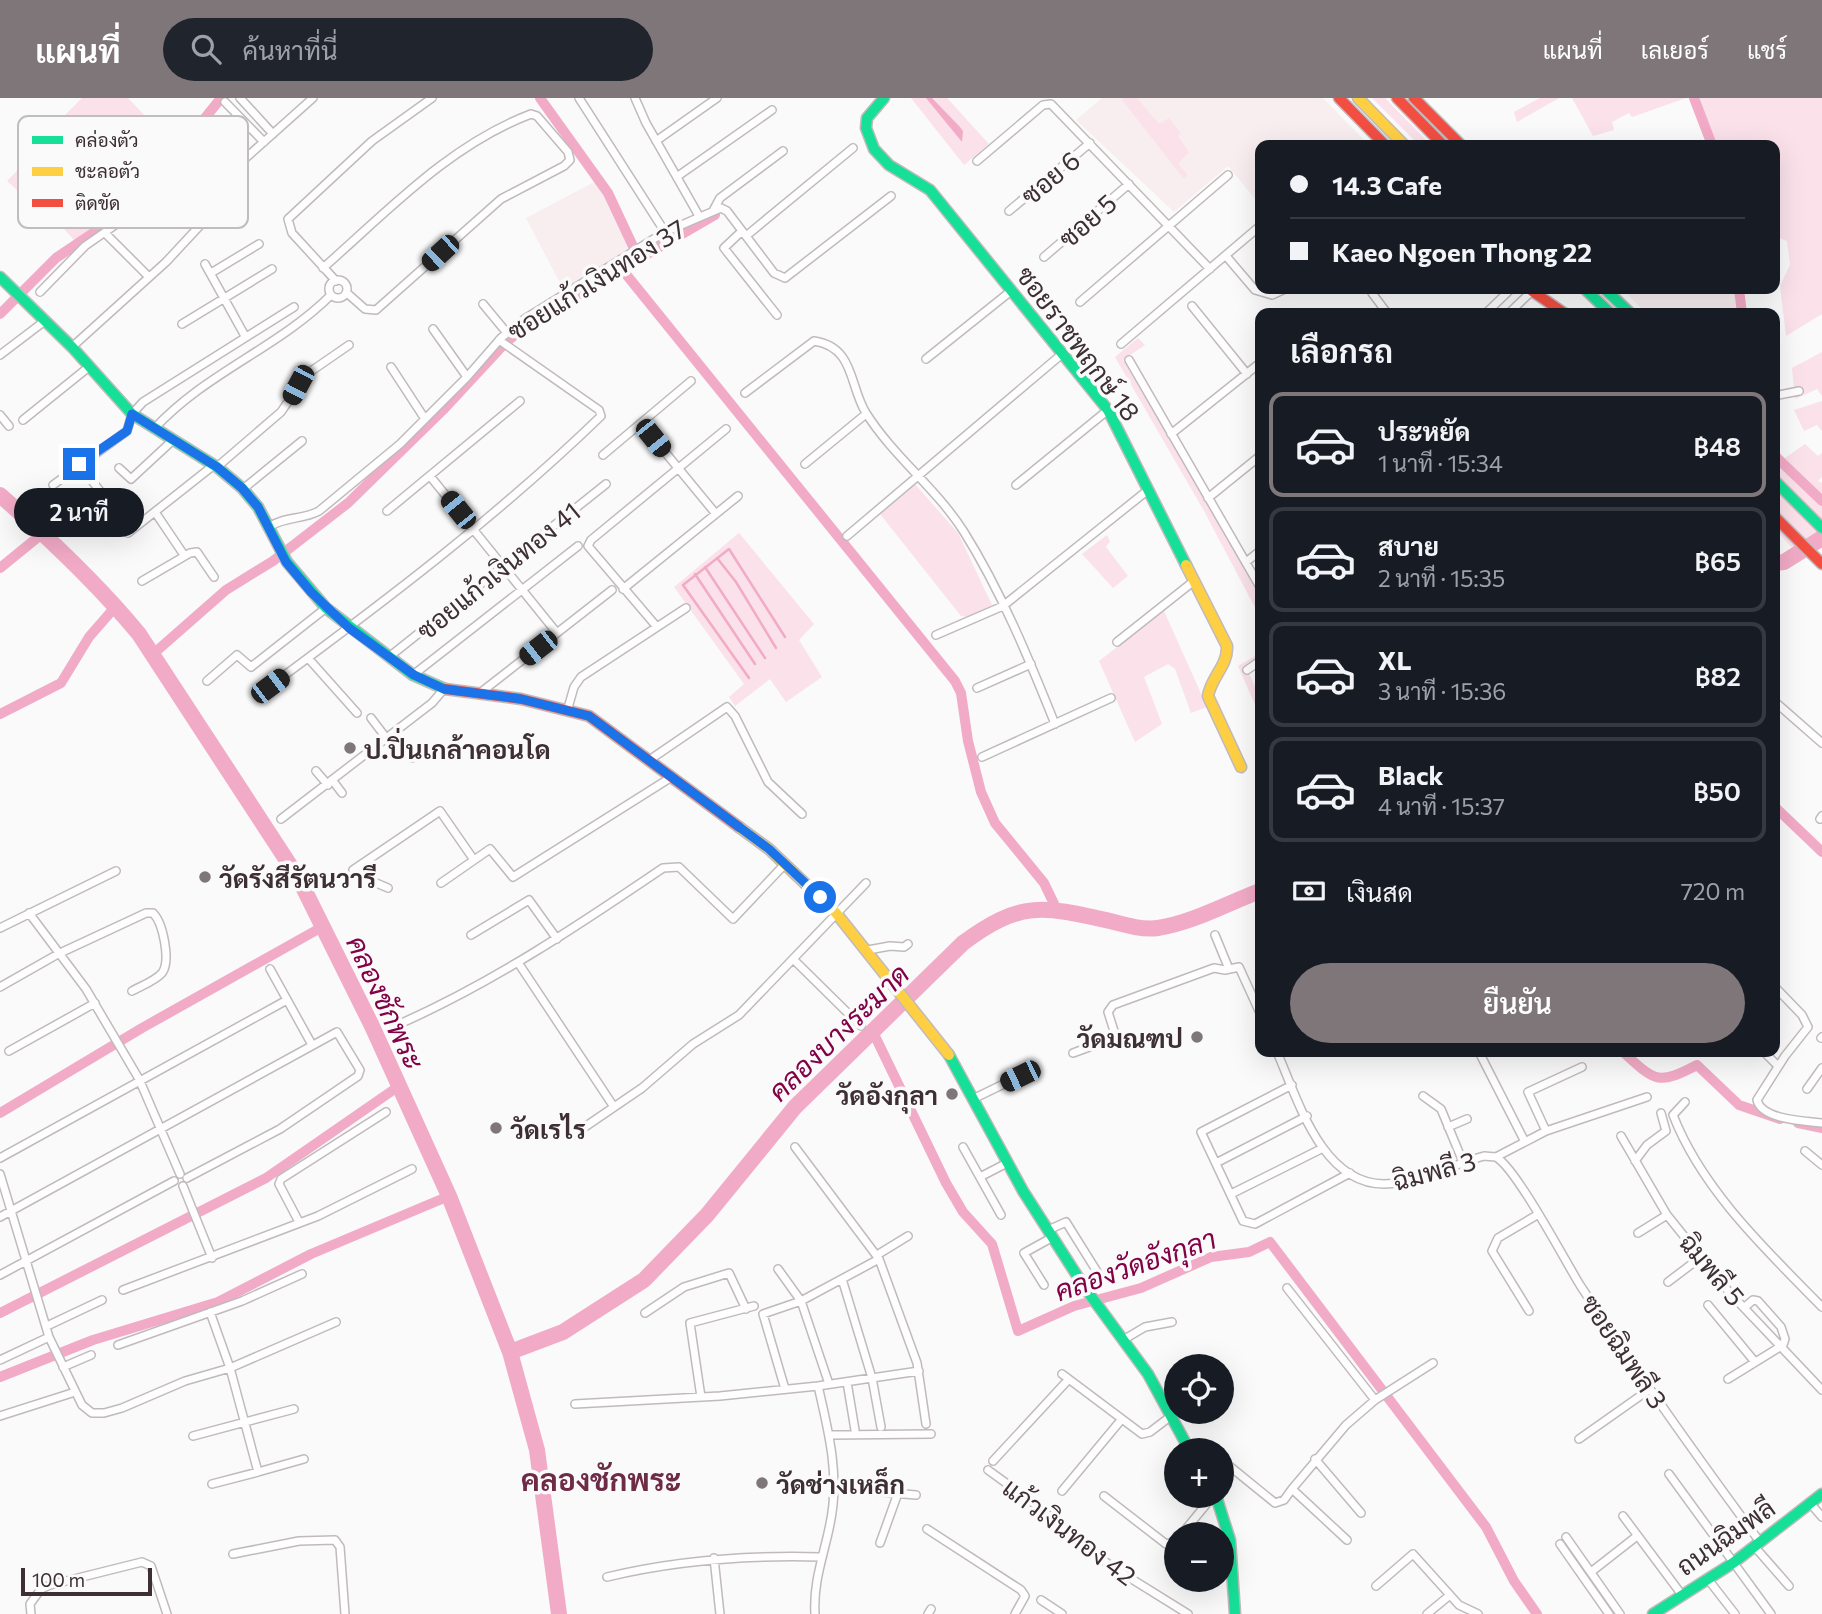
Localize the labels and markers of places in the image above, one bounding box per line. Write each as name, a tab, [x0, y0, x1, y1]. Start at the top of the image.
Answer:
place label: ป.ปิ่นเกล้าคอนโด	[364, 727, 551, 764]
marker: ป.ปิ่นเกล้าคอนโด	[342, 740, 358, 756]
place label: วัดรังสีรัตนวารี	[219, 862, 376, 893]
marker: วัดรังสีรัตนวารี	[197, 869, 213, 885]
place label: วัดมณฑป	[1077, 1022, 1183, 1053]
marker: วัดมณฑป	[1189, 1029, 1205, 1045]
place label: วัดอังกุลา	[836, 1079, 938, 1114]
marker: วัดอังกุลา	[944, 1086, 960, 1102]
place label: วัดเรไร	[510, 1113, 586, 1144]
marker: วัดเรไร	[488, 1120, 504, 1136]
place label: วัดช่างเหล็ก	[776, 1467, 905, 1499]
marker: วัดช่างเหล็ก	[754, 1475, 770, 1491]

